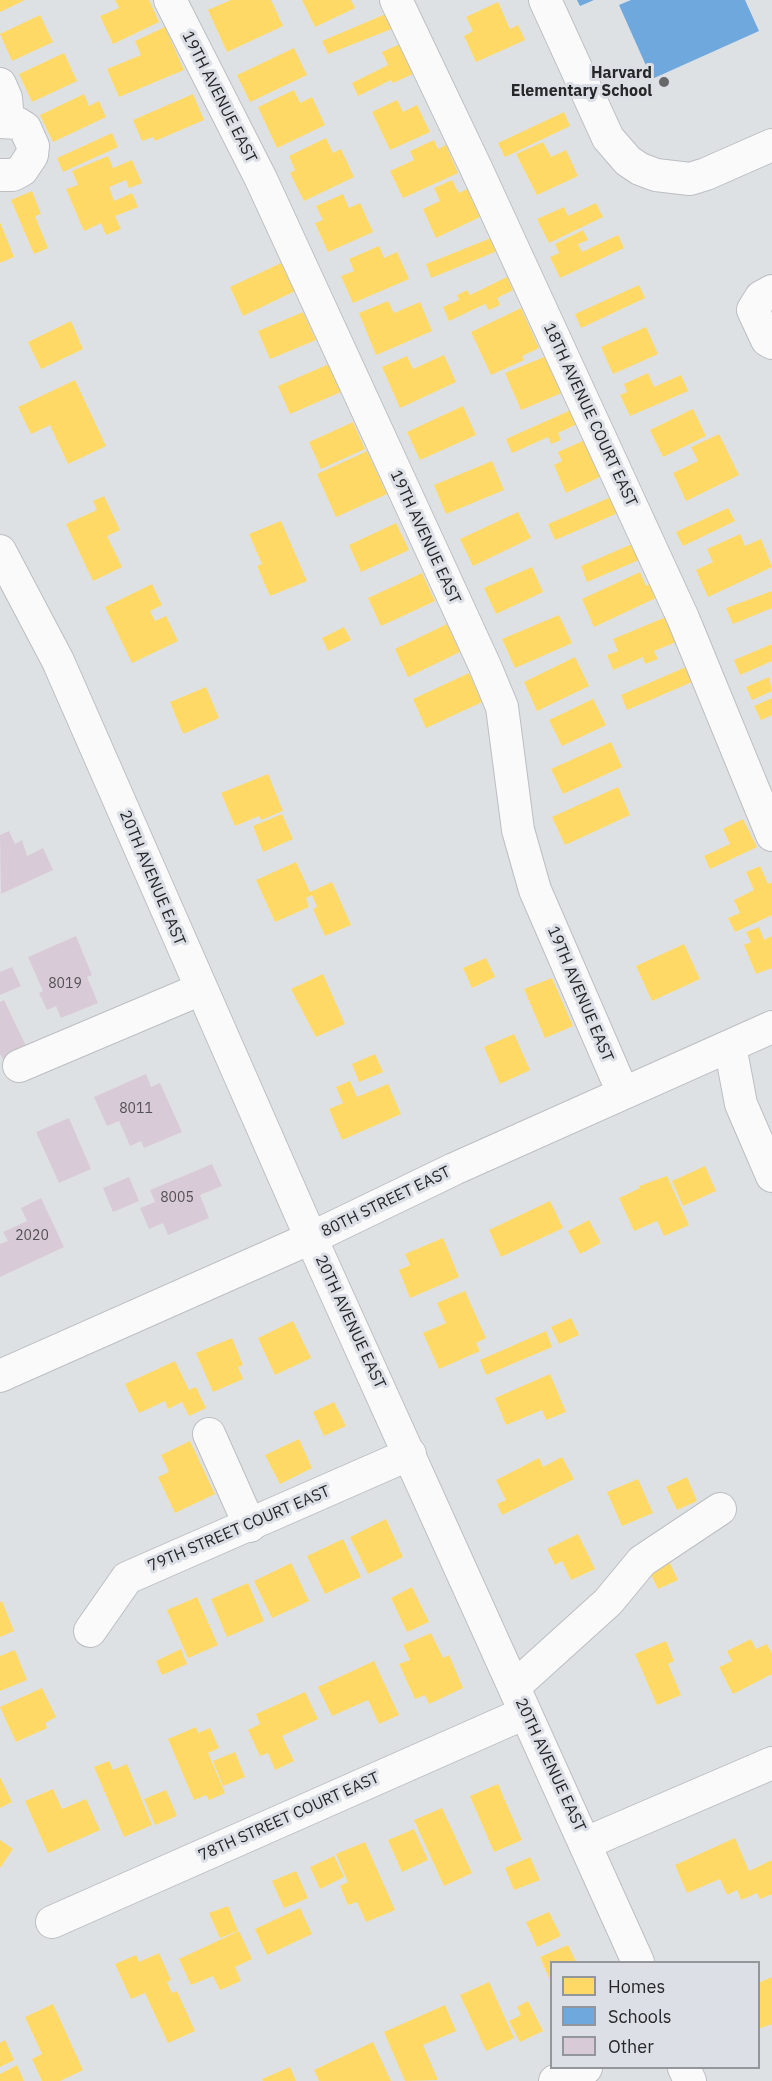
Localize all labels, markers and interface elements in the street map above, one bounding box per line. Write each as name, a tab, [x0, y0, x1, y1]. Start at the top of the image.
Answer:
street label: 19TH AVENUE EAST	[177, 28, 261, 166]
place label: Harvard Elementary School	[511, 63, 652, 101]
marker: Harvard Elementary School	[657, 75, 671, 89]
street label: 18TH AVENUE COURT EAST	[539, 320, 641, 510]
street label: 19TH AVENUE EAST	[386, 467, 464, 607]
street label: 20TH AVENUE EAST	[115, 807, 189, 949]
street label: 19TH AVENUE EAST	[543, 923, 617, 1065]
house number: 8019	[48, 976, 82, 992]
house number: 8011	[119, 1101, 153, 1117]
street label: 80TH STREET EAST	[318, 1162, 454, 1242]
house number: 8005	[160, 1190, 194, 1206]
house number: 2020	[15, 1228, 49, 1244]
street label: 20TH AVENUE EAST	[311, 1252, 389, 1392]
street label: 79TH STREET COURT EAST	[145, 1482, 333, 1576]
street label: 20TH AVENUE EAST	[511, 1695, 589, 1835]
street label: 78TH STREET COURT EAST	[196, 1768, 382, 1866]
legend	[550, 1961, 760, 2069]
text: Homes	[608, 1975, 665, 1998]
text: Schools	[608, 2005, 672, 2028]
text: Other	[608, 2035, 654, 2058]

